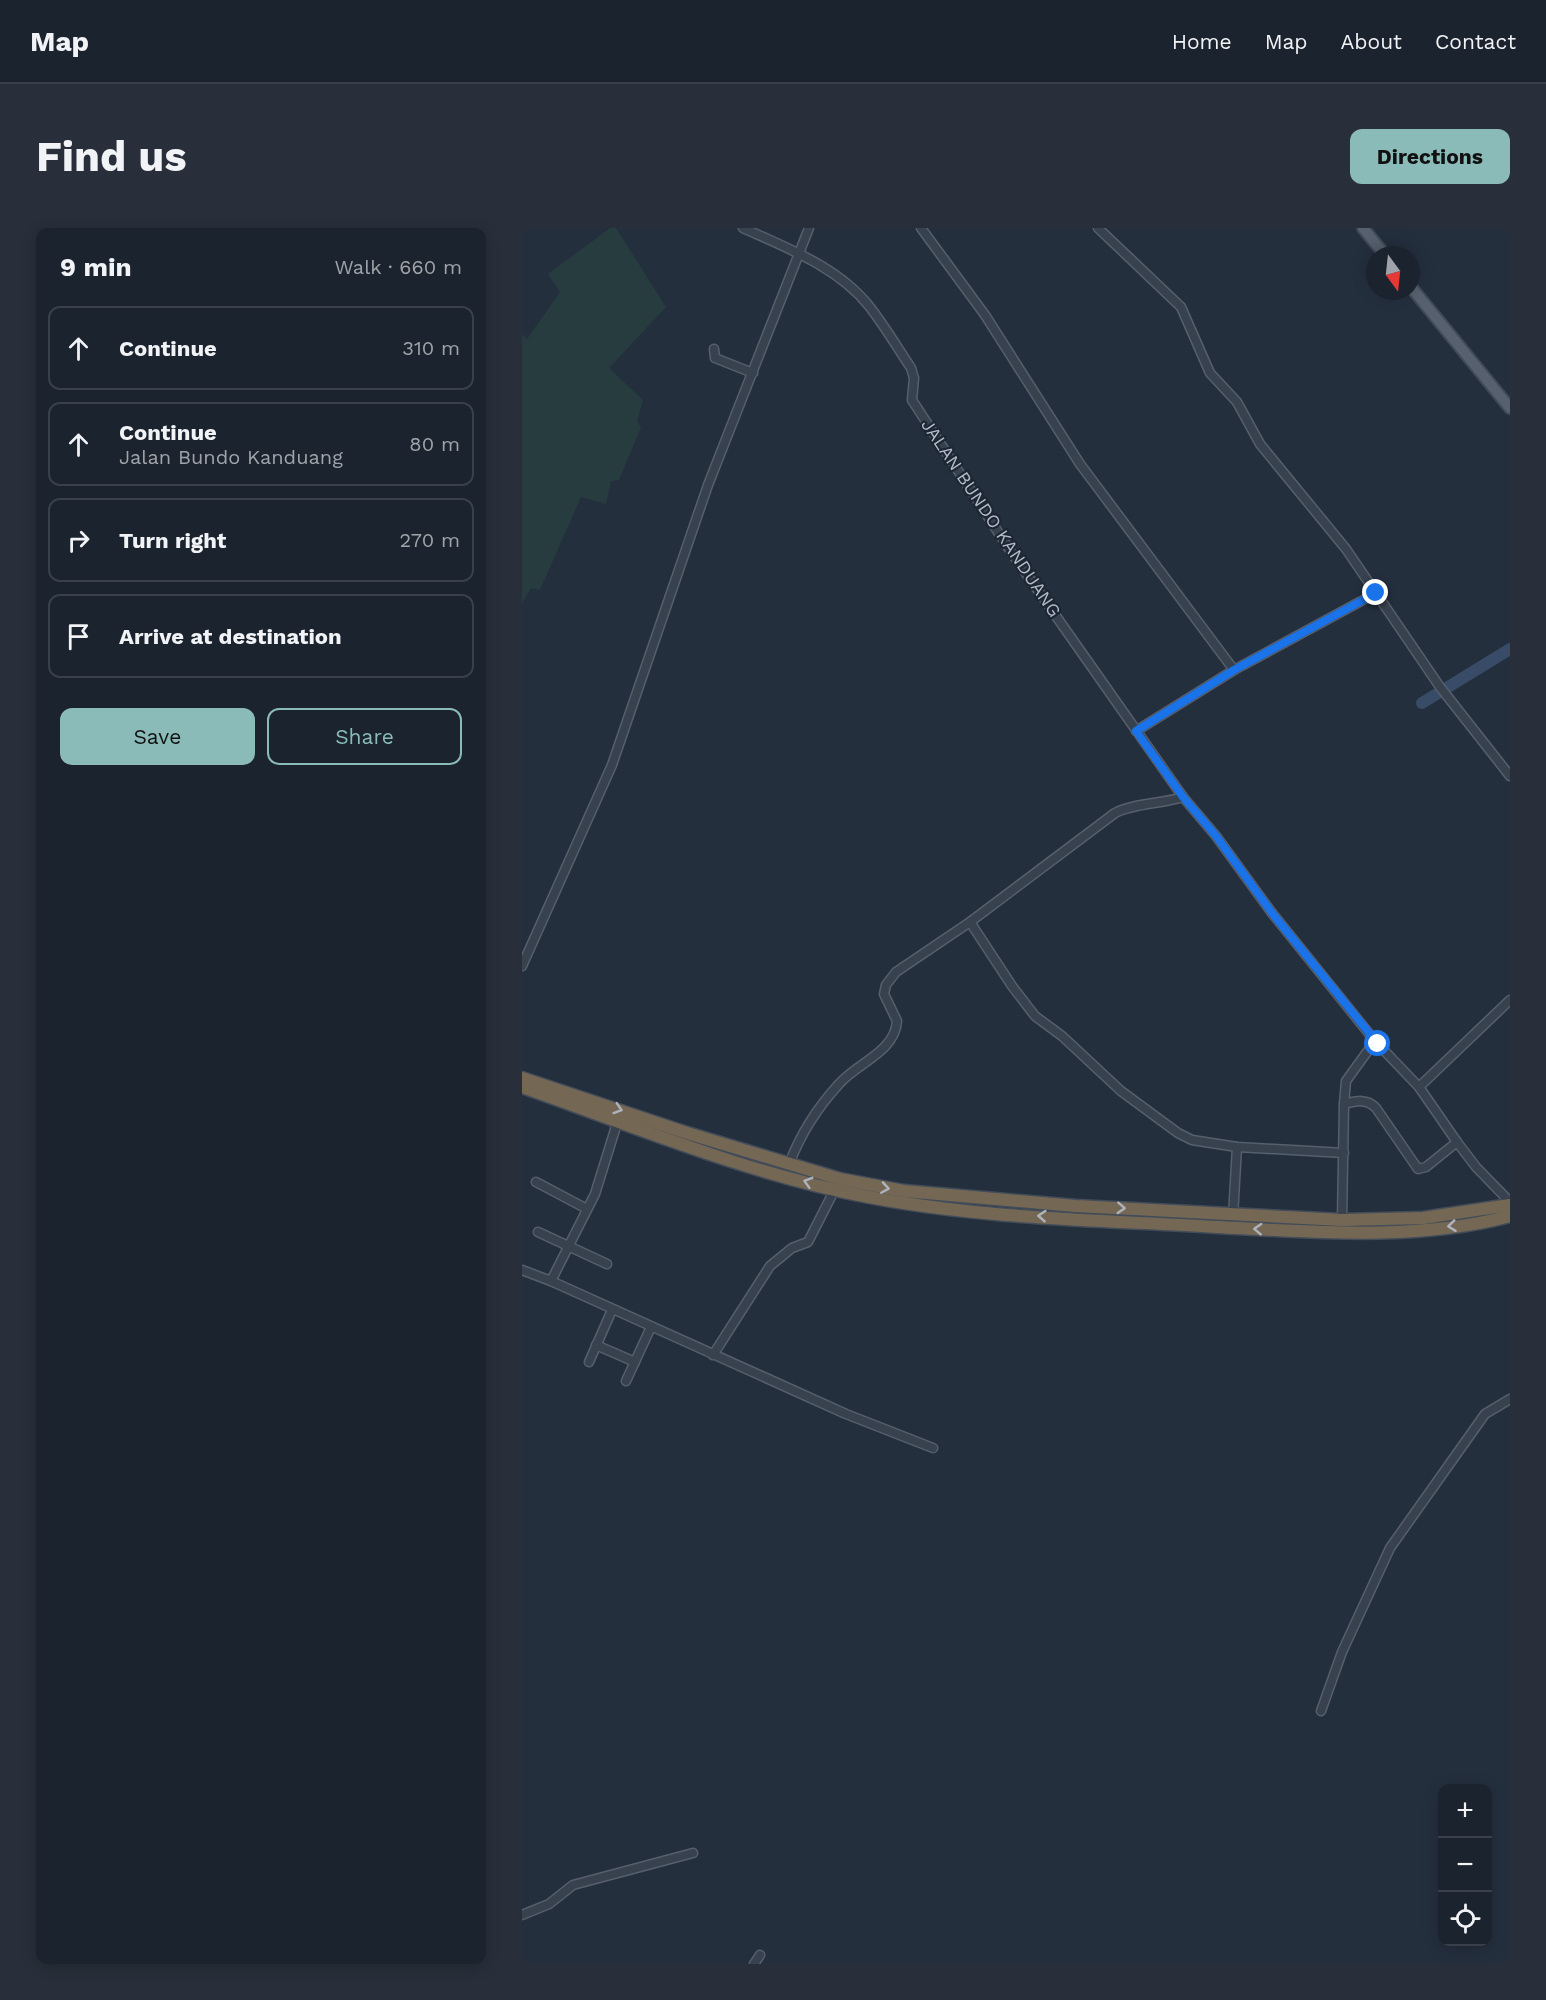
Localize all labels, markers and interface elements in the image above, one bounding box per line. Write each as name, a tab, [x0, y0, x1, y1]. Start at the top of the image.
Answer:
text: Map	[30, 25, 89, 58]
text: Home	[1172, 29, 1232, 54]
text: Map	[1265, 29, 1308, 54]
text: About	[1341, 29, 1402, 54]
text: Contact	[1435, 29, 1516, 54]
button: Directions	[1350, 129, 1510, 184]
text: Find us	[36, 132, 187, 181]
north arrow	[1366, 246, 1420, 300]
text: 9 min	[60, 252, 132, 282]
text: Walk · 660 m	[334, 255, 462, 279]
icon: ahead	[62, 332, 95, 365]
text: Continue	[119, 336, 217, 361]
text: 310 m	[402, 336, 460, 360]
street label: JALAN BUNDO KANDUANG	[917, 415, 1066, 621]
text: Continue	[119, 420, 217, 445]
icon: ahead	[62, 428, 95, 461]
text: 80 m	[409, 432, 460, 456]
text: Jalan Bundo Kanduang	[119, 445, 343, 469]
icon: right	[62, 524, 95, 557]
text: Turn right	[119, 528, 226, 553]
text: 270 m	[400, 528, 460, 552]
route end	[1362, 579, 1388, 605]
icon: arrive	[62, 620, 95, 653]
text: Arrive at destination	[119, 624, 342, 649]
button: Save	[60, 708, 255, 765]
button: Share	[267, 708, 462, 765]
route start	[1364, 1030, 1390, 1056]
one-way arrow	[612, 1101, 623, 1114]
one-way arrow	[803, 1177, 814, 1189]
one-way arrow	[880, 1182, 889, 1194]
one-way arrow	[1116, 1202, 1125, 1215]
one-way arrow	[1038, 1210, 1047, 1223]
one-way arrow	[1448, 1219, 1457, 1232]
one-way arrow	[1253, 1223, 1262, 1236]
map controls	[1438, 1784, 1492, 1946]
button: +	[1438, 1784, 1492, 1838]
button: −	[1438, 1838, 1492, 1892]
button: locate	[1438, 1892, 1492, 1946]

